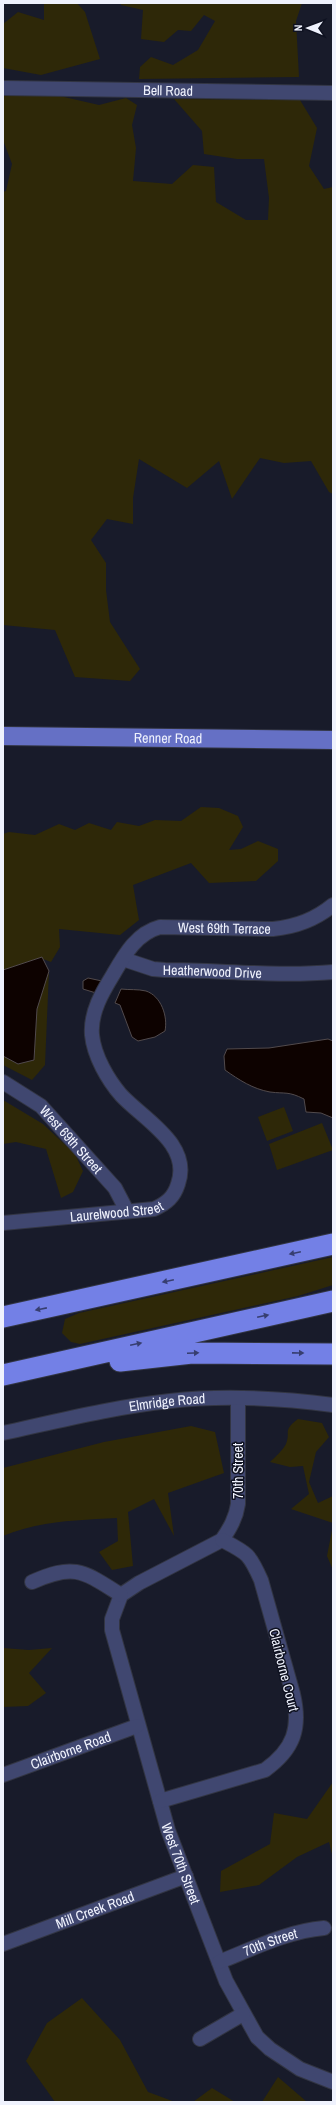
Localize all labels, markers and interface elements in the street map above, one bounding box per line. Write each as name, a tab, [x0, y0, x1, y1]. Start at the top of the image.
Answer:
north arrow	[288, 8, 328, 48]
text: N	[291, 24, 305, 31]
street label: Bell Road	[143, 81, 193, 100]
street label: Renner Road	[134, 729, 202, 747]
street label: West 69th Terrace	[178, 918, 271, 938]
street label: Heatherwood Drive	[163, 961, 262, 982]
street label: West 69th Street	[36, 1102, 106, 1177]
street label: Laurelwood Street	[69, 1197, 167, 1226]
one-way arrow	[289, 1250, 301, 1256]
one-way arrow	[162, 1278, 174, 1284]
one-way arrow	[35, 1306, 47, 1312]
one-way arrow	[257, 1313, 270, 1319]
one-way arrow	[130, 1341, 143, 1347]
one-way arrow	[187, 1350, 200, 1356]
one-way arrow	[292, 1350, 304, 1357]
street label: Elmridge Road	[127, 1389, 206, 1416]
street label: 70th Street	[229, 1443, 247, 1499]
street label: Clairborne Court	[265, 1627, 303, 1713]
street label: Clairborne Road	[28, 1727, 113, 1773]
street label: West 70th Street	[157, 1821, 205, 1907]
street label: Mill Creek Road	[53, 1887, 137, 1933]
street label: 70th Street	[240, 1924, 299, 1960]

